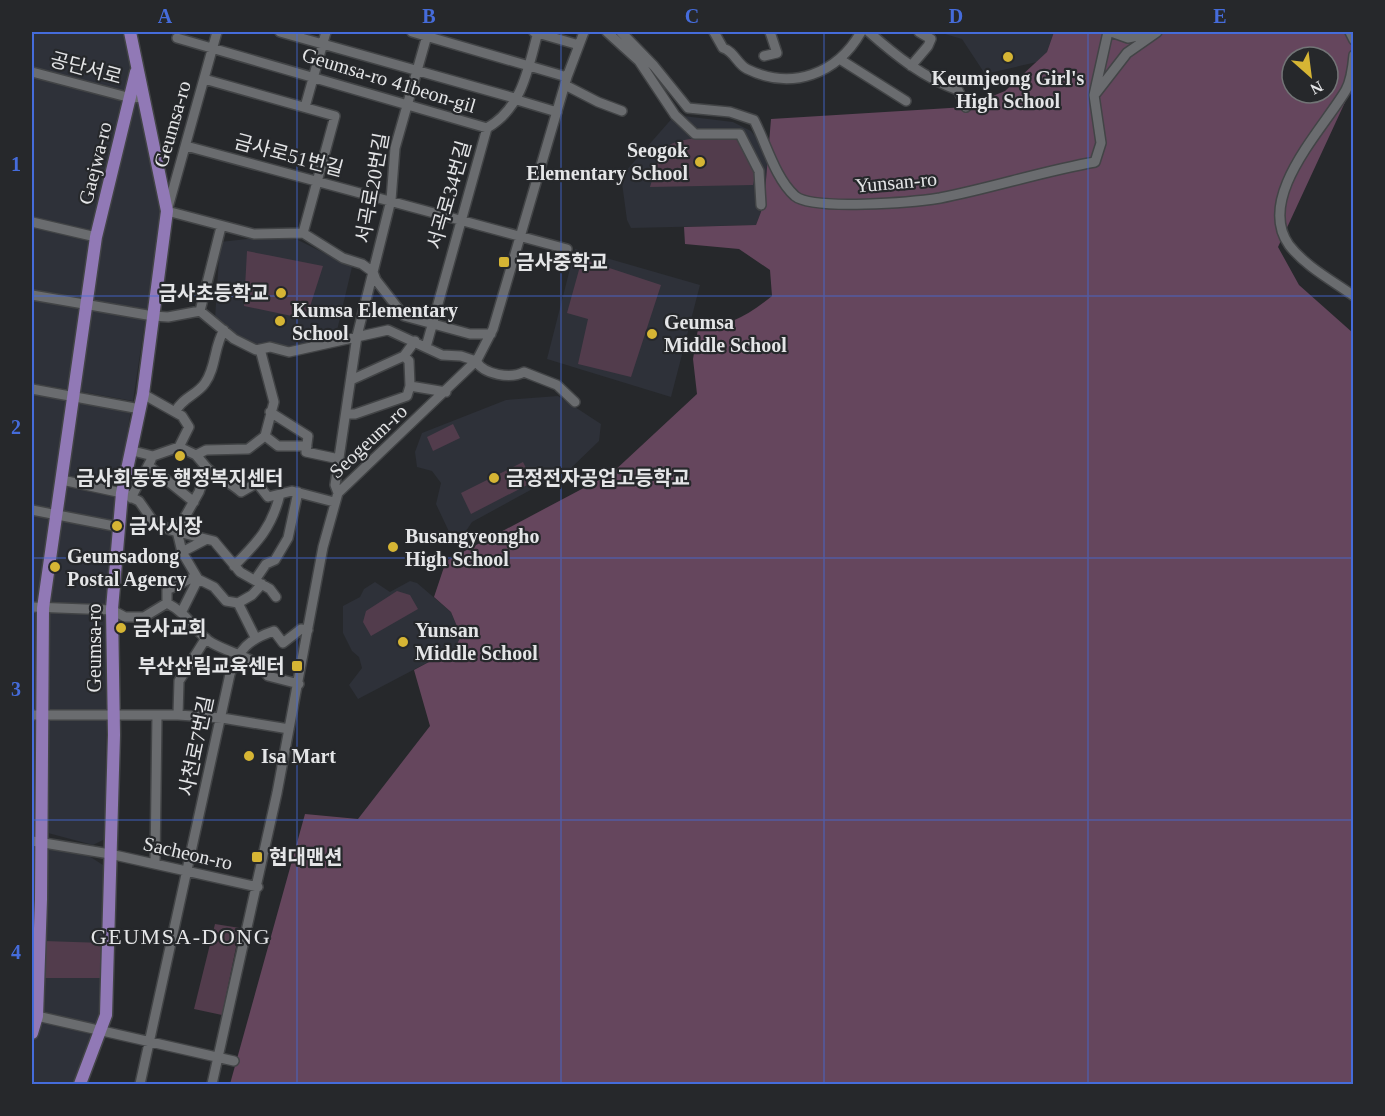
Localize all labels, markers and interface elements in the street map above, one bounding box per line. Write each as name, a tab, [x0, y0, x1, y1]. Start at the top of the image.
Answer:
text: A	[158, 5, 173, 27]
text: B	[422, 5, 436, 27]
text: C	[685, 5, 699, 27]
text: D	[949, 5, 963, 27]
text: E	[1213, 5, 1227, 27]
street label: Geumsa-ro 41beon-gil	[299, 43, 479, 118]
north arrow	[1280, 45, 1340, 105]
street label: 공단서로	[48, 48, 124, 88]
marker: Keumjeong Girl's High School	[1001, 50, 1015, 64]
place label: Keumjeong Girl's High School	[932, 67, 1085, 113]
street label: Geumsa-ro	[149, 78, 195, 170]
text: N	[1307, 78, 1326, 98]
street label: Gaejwa-ro	[74, 119, 117, 207]
street label: 금사로51번길	[232, 130, 346, 180]
street label: 서곡로20번길	[351, 131, 393, 245]
street label: 서곡로34번길	[423, 138, 475, 252]
place label: Seogok Elementary School	[526, 139, 689, 185]
text: 1	[11, 153, 21, 175]
marker: Seogok Elementary School	[693, 155, 707, 169]
street label: Yunsan-ro	[854, 167, 938, 197]
place label: 금사중학교	[516, 251, 608, 273]
marker: 금사중학교	[497, 255, 511, 269]
place label: 금사초등학교	[159, 282, 269, 304]
marker: 금사초등학교	[274, 286, 288, 300]
place label: Kumsa Elementary School	[292, 299, 458, 344]
place label: Geumsa Middle School	[664, 311, 787, 356]
marker: Kumsa Elementary School	[273, 314, 287, 328]
marker: Geumsa Middle School	[645, 327, 659, 341]
street label: Seogeum-ro	[325, 400, 412, 483]
text: 2	[11, 416, 21, 438]
marker: 금사회동동 행정복지센터	[173, 449, 187, 463]
place label: 금사회동동 행정복지센터	[76, 467, 284, 489]
place label: 금정전자공업고등학교	[506, 467, 690, 489]
marker: 금정전자공업고등학교	[487, 471, 501, 485]
place label: 금사시장	[129, 515, 203, 537]
marker: 금사시장	[110, 519, 124, 533]
place label: Busangyeongho High School	[405, 525, 540, 571]
marker: Busangyeongho High School	[386, 540, 400, 554]
place label: Geumsadong Postal Agency	[67, 545, 186, 591]
marker: Geumsadong Postal Agency	[48, 560, 62, 574]
street label: Geumsa-ro	[83, 604, 105, 692]
place label: 금사교회	[133, 617, 207, 639]
place label: Yunsan Middle School	[415, 619, 538, 664]
marker: 금사교회	[114, 621, 128, 635]
marker: Yunsan Middle School	[396, 635, 410, 649]
place label: 부산산림교육센터	[138, 655, 285, 677]
marker: 부산산림교육센터	[290, 659, 304, 673]
text: 3	[11, 678, 21, 700]
street label: 사천로7번길	[175, 694, 217, 798]
place label: Isa Mart	[261, 745, 336, 767]
marker: Isa Mart	[242, 749, 256, 763]
street label: Sacheon-ro	[141, 832, 235, 874]
place label: 현대맨션	[269, 846, 343, 868]
marker: 현대맨션	[250, 850, 264, 864]
district label: GEUMSA-DONG	[91, 924, 271, 949]
text: 4	[11, 941, 21, 963]

